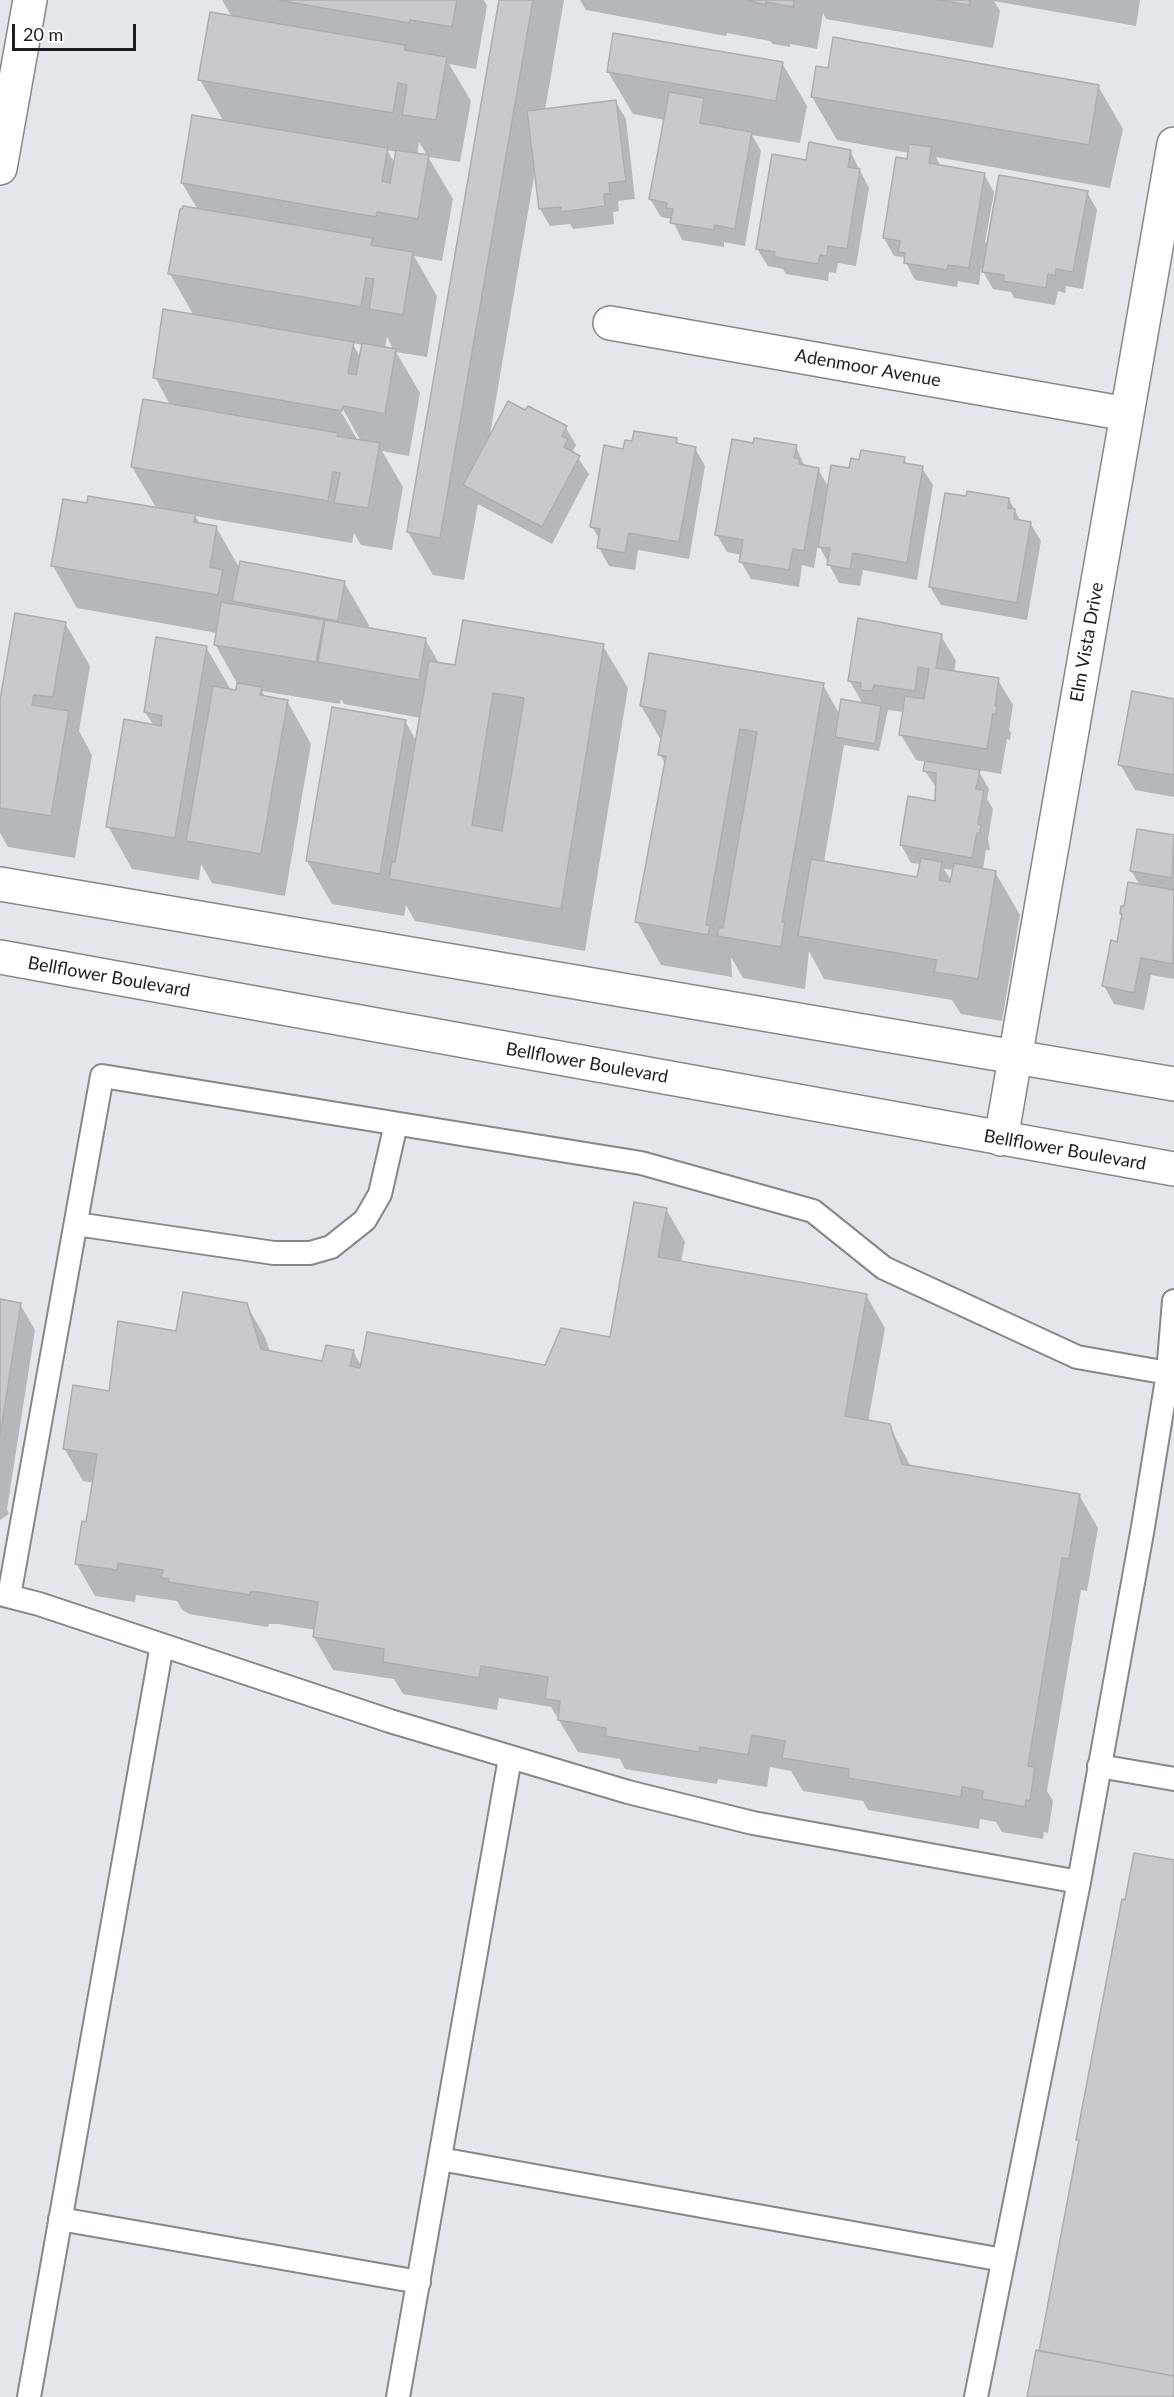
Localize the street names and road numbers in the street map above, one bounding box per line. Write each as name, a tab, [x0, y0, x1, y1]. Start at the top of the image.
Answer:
street label: Adenmoor Avenue	[793, 345, 943, 391]
street label: Elm Vista Drive	[1066, 580, 1108, 704]
street label: Bellflower Boulevard	[26, 952, 192, 1002]
street label: Bellflower Boulevard	[504, 1038, 670, 1088]
street label: Bellflower Boulevard	[982, 1125, 1148, 1175]

